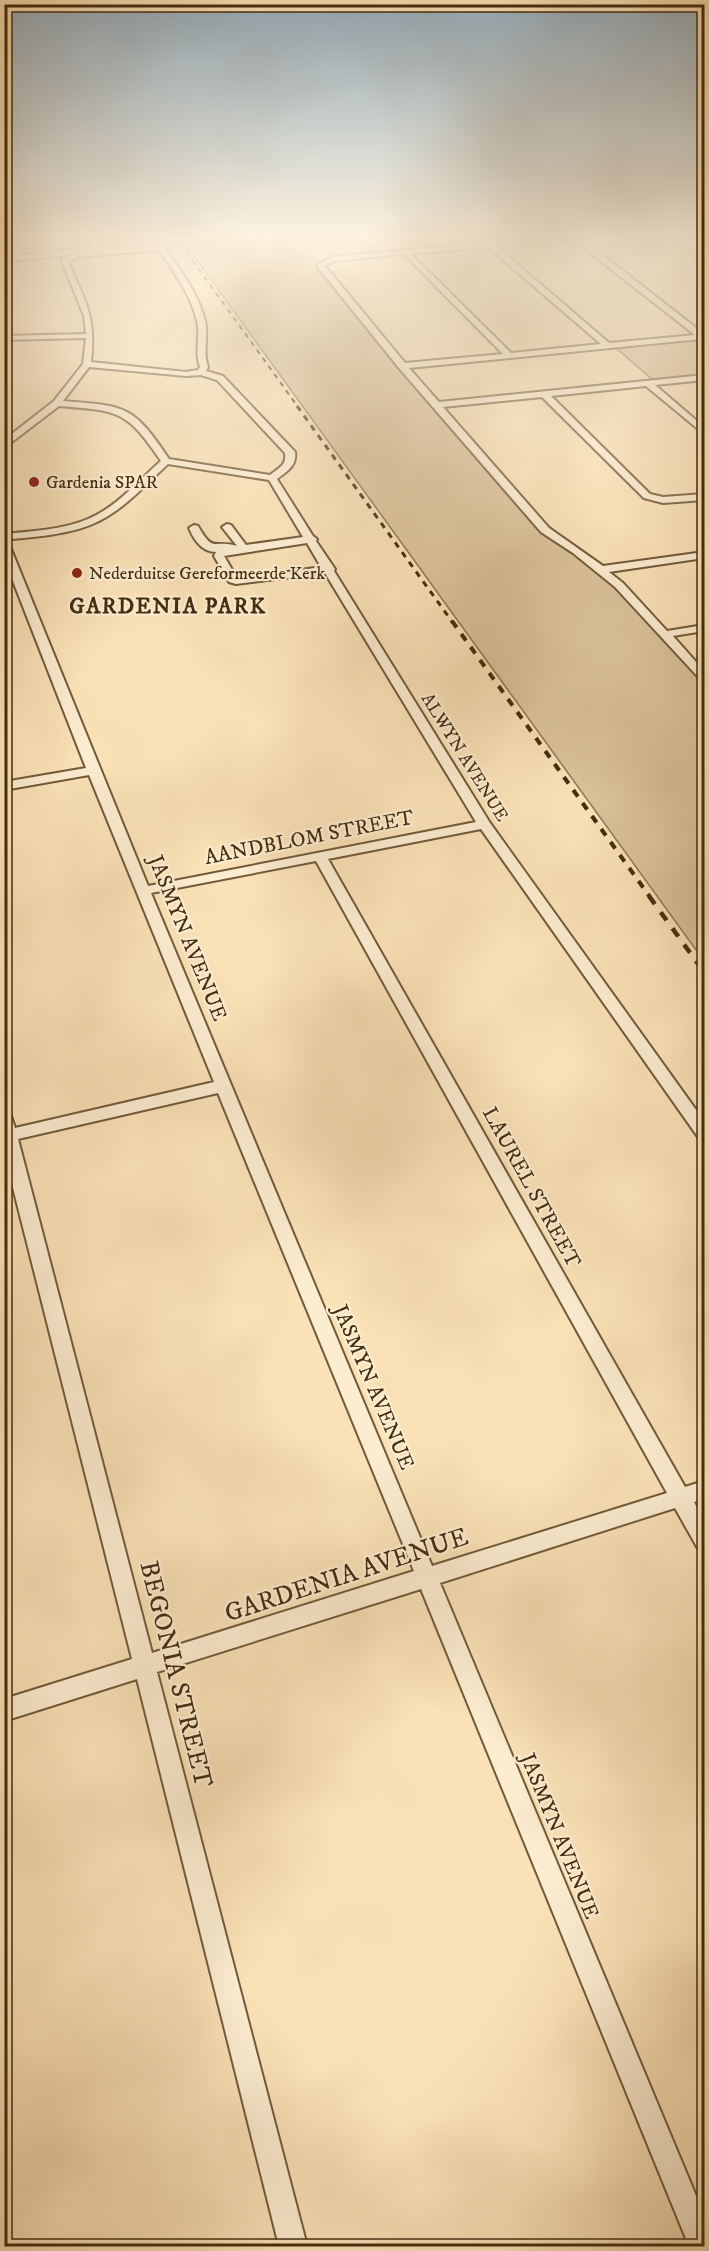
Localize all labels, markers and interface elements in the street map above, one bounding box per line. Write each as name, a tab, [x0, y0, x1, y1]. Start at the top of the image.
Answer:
place label: Gardenia SPAR	[46, 472, 158, 494]
marker: Gardenia SPAR	[27, 475, 41, 489]
place label: Nederduitse Gereformeerde Kerk	[89, 563, 325, 585]
marker: Nederduitse Gereformeerde Kerk	[70, 566, 84, 580]
district label: GARDENIA PARK	[69, 593, 267, 620]
street label: ALWYN AVENUE	[416, 689, 513, 826]
street label: AANDBLOM STREET	[202, 805, 416, 871]
street label: JASMYN AVENUE	[141, 850, 232, 1025]
street label: LAUREL STREET	[476, 1103, 586, 1272]
street label: JASMYN AVENUE	[326, 1299, 420, 1474]
street label: GARDENIA AVENUE	[220, 1520, 472, 1630]
street label: BEGONIA STREET	[131, 1558, 220, 1791]
street label: JASMYN AVENUE	[513, 1748, 604, 1923]

